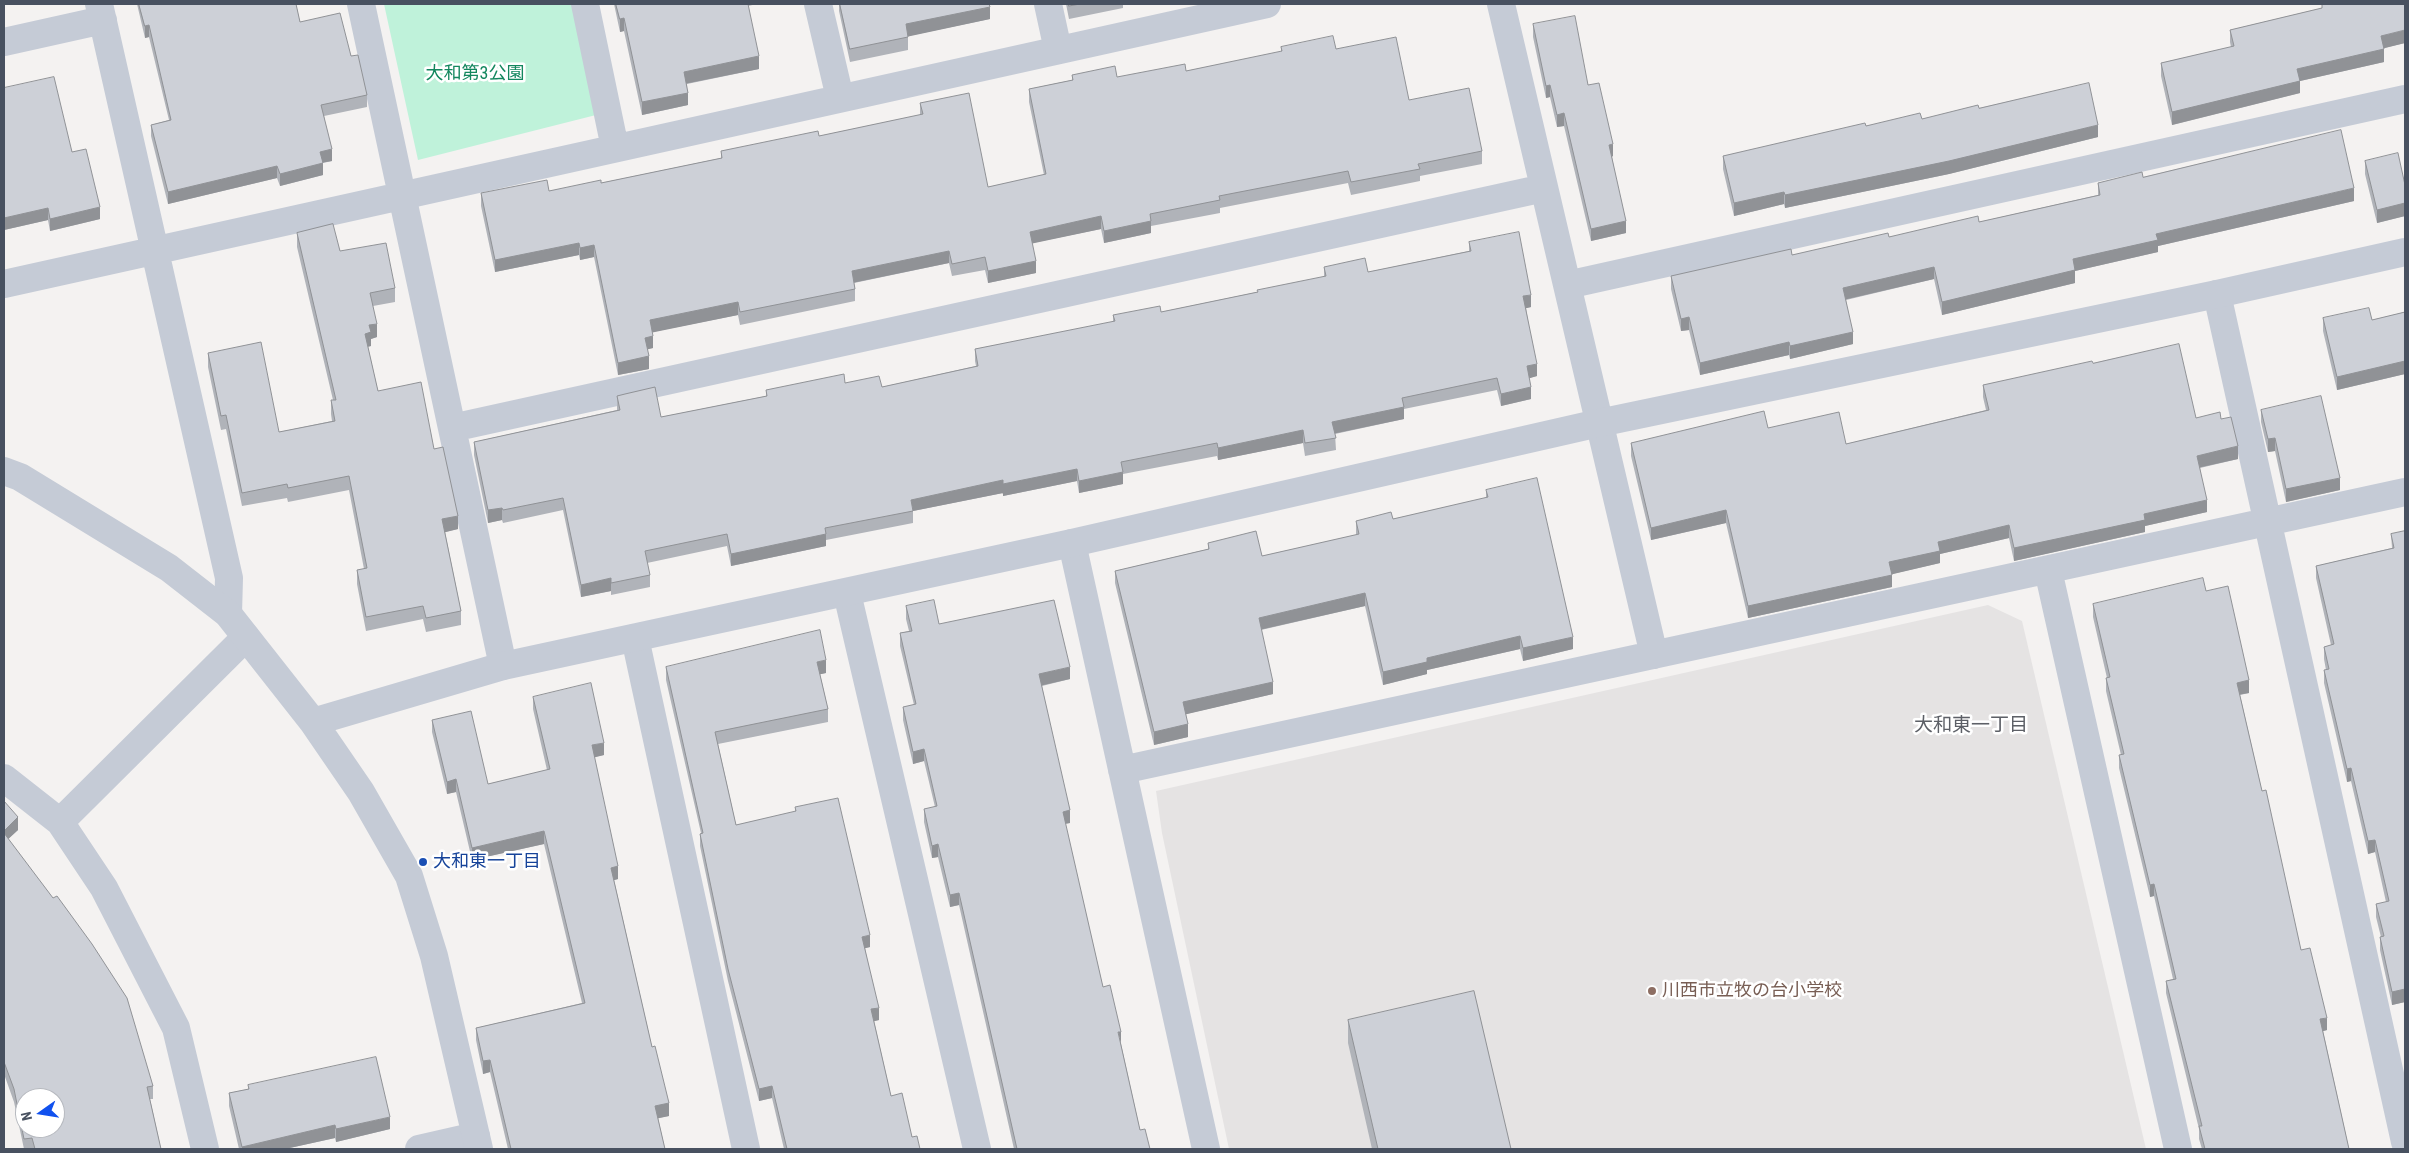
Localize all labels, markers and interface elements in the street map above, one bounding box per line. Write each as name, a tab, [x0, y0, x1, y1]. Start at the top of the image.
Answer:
park label: 大和第3公園	[426, 63, 524, 85]
district label: 大和東一丁目	[1914, 715, 2028, 737]
place label: 大和東一丁目	[433, 851, 541, 873]
marker: 大和東一丁目	[417, 856, 429, 868]
place label: 川西市立牧の台小学校	[1662, 980, 1842, 1002]
marker: 川西市立牧の台小学校	[1646, 985, 1658, 997]
north arrow	[15, 1088, 65, 1138]
text: N	[18, 1110, 35, 1122]

